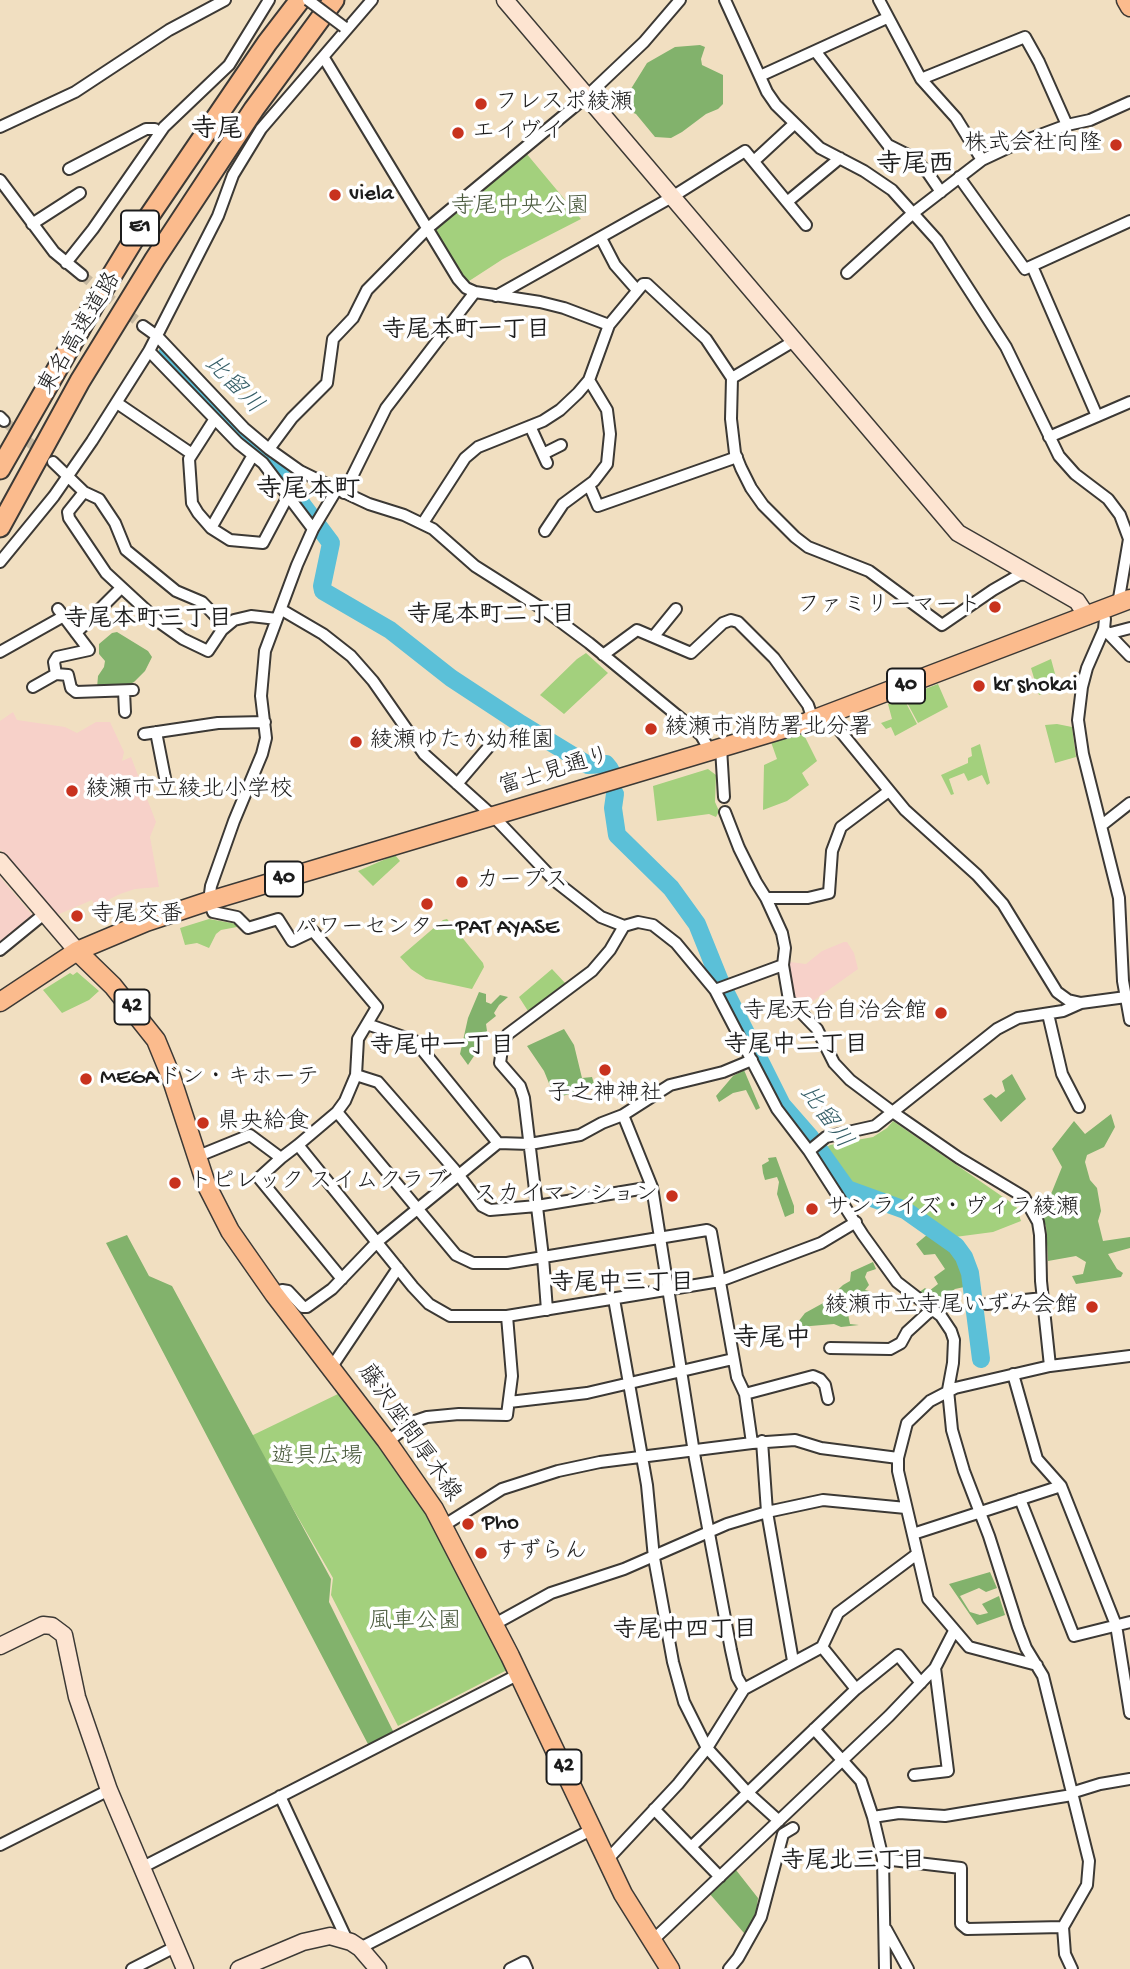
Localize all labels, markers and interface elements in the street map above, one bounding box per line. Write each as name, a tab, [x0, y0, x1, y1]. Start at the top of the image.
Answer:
place label: フレスポ綾瀬	[495, 90, 633, 118]
marker: フレスポ綾瀬	[473, 96, 489, 112]
district label: 寺尾	[191, 116, 243, 148]
place label: エイヴイ	[472, 119, 564, 147]
marker: エイヴイ	[450, 125, 466, 141]
place label: 株式会社向隆	[964, 131, 1102, 159]
marker: 株式会社向隆	[1108, 137, 1124, 153]
district label: 寺尾西	[876, 151, 954, 183]
place label: viela	[349, 181, 394, 209]
marker: viela	[327, 187, 343, 203]
park label: 寺尾中央公園	[451, 194, 589, 222]
road number: E1	[121, 210, 159, 246]
street label: 東名高速道路	[34, 268, 128, 400]
district label: 寺尾本町一丁目	[382, 318, 550, 346]
water label: 比留川	[196, 350, 268, 422]
district label: 寺尾本町	[256, 476, 360, 508]
place label: ファミリーマート	[797, 593, 981, 621]
marker: ファミリーマート	[987, 599, 1003, 615]
district label: 寺尾本町二丁目	[407, 603, 575, 631]
district label: 寺尾本町三丁目	[64, 607, 232, 635]
road number: 40	[887, 668, 925, 704]
place label: kr shokai	[993, 672, 1078, 700]
marker: kr shokai	[971, 678, 987, 694]
place label: 綾瀬市消防署北分署	[665, 715, 872, 743]
marker: 綾瀬市消防署北分署	[643, 721, 659, 737]
place label: 綾瀬ゆたか幼稚園	[370, 728, 554, 756]
marker: 綾瀬ゆたか幼稚園	[348, 734, 364, 750]
street label: 富士見通り	[496, 743, 614, 803]
place label: 綾瀬市立綾北小学校	[86, 777, 293, 805]
marker: 綾瀬市立綾北小学校	[64, 783, 80, 799]
road number: 40	[265, 862, 303, 896]
place label: カープス	[476, 868, 568, 896]
marker: カープス	[454, 874, 470, 890]
marker: パワーセンターPAT AYASE	[419, 896, 435, 912]
place label: 寺尾交番	[91, 902, 183, 930]
marker: 寺尾交番	[69, 908, 85, 924]
place label: パワーセンターPAT AYASE	[295, 915, 559, 943]
road number: 42	[114, 990, 150, 1024]
place label: 寺尾天台自治会館	[743, 999, 927, 1027]
marker: 寺尾天台自治会館	[933, 1005, 949, 1021]
district label: 寺尾中二丁目	[724, 1033, 868, 1061]
district label: 寺尾中一丁目	[370, 1034, 514, 1062]
marker: 子之神神社	[597, 1062, 613, 1078]
place label: MEGAドン・キホーテ	[100, 1065, 319, 1093]
marker: MEGAドン・キホーテ	[78, 1071, 94, 1087]
water label: 比留川	[791, 1080, 857, 1156]
place label: 子之神神社	[548, 1081, 662, 1109]
place label: 県央給食	[217, 1109, 309, 1137]
marker: 県央給食	[195, 1115, 211, 1131]
place label: トピレック スイムクラブ	[189, 1169, 447, 1197]
marker: トピレック スイムクラブ	[167, 1175, 183, 1191]
place label: スカイマンション	[474, 1182, 658, 1210]
marker: スカイマンション	[664, 1188, 680, 1204]
place label: サンライズ・ヴィラ綾瀬	[826, 1195, 1079, 1223]
marker: サンライズ・ヴィラ綾瀬	[804, 1201, 820, 1217]
district label: 寺尾中三丁目	[550, 1271, 694, 1299]
place label: 綾瀬市立寺尾いずみ会館	[825, 1293, 1078, 1321]
marker: 綾瀬市立寺尾いずみ会館	[1084, 1299, 1100, 1315]
district label: 寺尾中	[733, 1325, 811, 1357]
street label: 藤沢座間厚木線	[351, 1360, 465, 1508]
park label: 遊具広場	[271, 1444, 363, 1472]
place label: Pho	[482, 1510, 519, 1538]
marker: Pho	[460, 1516, 476, 1532]
place label: すずらん	[495, 1539, 587, 1567]
marker: すずらん	[473, 1545, 489, 1561]
park label: 風車公園	[369, 1609, 461, 1637]
district label: 寺尾中四丁目	[613, 1618, 757, 1646]
road number: 42	[546, 1750, 582, 1784]
district label: 寺尾北三丁目	[781, 1849, 925, 1877]

